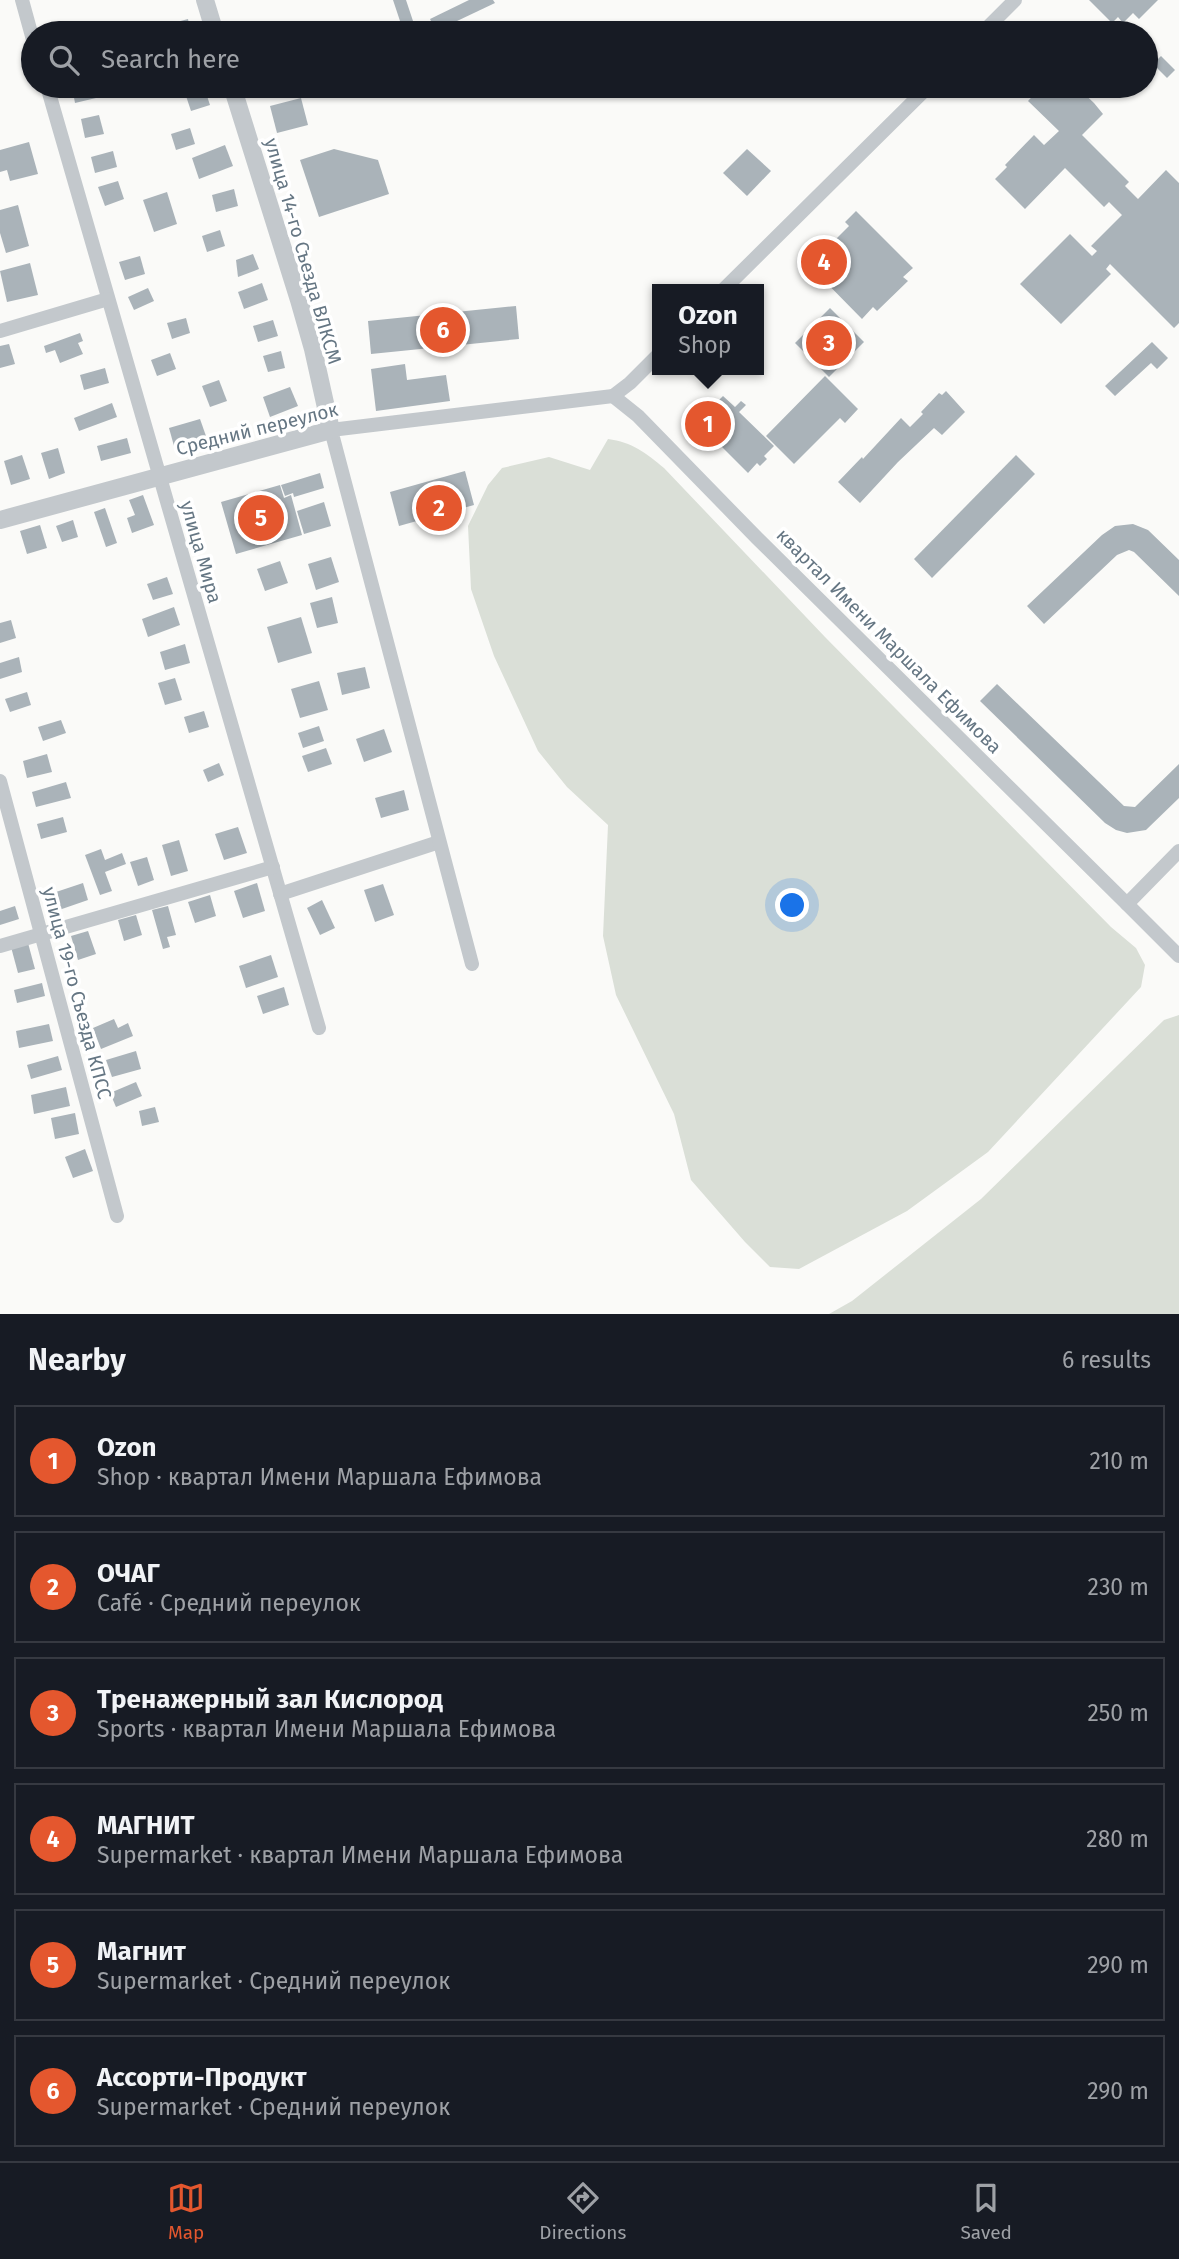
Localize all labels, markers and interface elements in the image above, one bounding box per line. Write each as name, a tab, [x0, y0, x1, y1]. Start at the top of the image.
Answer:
search box	[21, 21, 1158, 98]
icon: search	[45, 41, 83, 79]
text: Search here	[101, 44, 240, 75]
street label: улица 14-го Съезда ВЛКСМ	[260, 135, 346, 367]
pin: 4	[801, 236, 847, 288]
popup	[652, 284, 764, 375]
text: Ozon	[678, 300, 738, 331]
pin: 6	[420, 304, 466, 356]
pin: 3	[806, 317, 852, 369]
text: Shop	[678, 331, 731, 359]
street label: Средний переулок	[174, 398, 340, 460]
pin: 1	[685, 398, 731, 450]
pin: 2	[416, 482, 462, 534]
pin: 5	[238, 492, 284, 544]
street label: улица Мира	[175, 498, 227, 606]
street label: квартал Имени Маршала Ефимова	[772, 524, 1006, 758]
street label: улица 19-го Съезда КПСС	[38, 884, 117, 1102]
your location	[775, 888, 809, 922]
text: Nearby	[28, 1342, 126, 1378]
text: 6 results	[1062, 1346, 1151, 1374]
text: Ozon	[97, 1432, 157, 1463]
text: 1	[48, 1447, 58, 1475]
text: 210 m	[1090, 1447, 1149, 1475]
text: Shop · квартал Имени Маршала Ефимова	[97, 1463, 542, 1491]
text: ОЧАГ	[97, 1558, 160, 1589]
text: 2	[47, 1573, 59, 1601]
text: 230 m	[1088, 1573, 1149, 1601]
text: Café · Средний переулок	[97, 1589, 361, 1617]
text: Тренажерный зал Кислород	[97, 1684, 443, 1715]
text: 3	[47, 1699, 59, 1727]
text: 250 m	[1087, 1699, 1149, 1727]
text: Sports · квартал Имени Маршала Ефимова	[97, 1715, 556, 1743]
text: МАГНИТ	[97, 1810, 195, 1841]
text: 4	[47, 1825, 60, 1853]
text: 280 m	[1086, 1825, 1149, 1853]
text: Supermarket · квартал Имени Маршала Ефимова	[97, 1841, 623, 1869]
text: Магнит	[97, 1936, 186, 1967]
text: 5	[47, 1951, 59, 1979]
text: 290 m	[1087, 1951, 1149, 1979]
text: Supermarket · Средний переулок	[97, 1967, 450, 1995]
text: Ассорти-Продукт	[97, 2062, 307, 2093]
text: 6	[47, 2077, 59, 2105]
text: 290 m	[1087, 2077, 1149, 2105]
text: Supermarket · Средний переулок	[97, 2093, 450, 2121]
tab: Map	[167, 2179, 205, 2244]
tab: Directions	[539, 2179, 626, 2244]
tab: Saved	[961, 2179, 1012, 2244]

